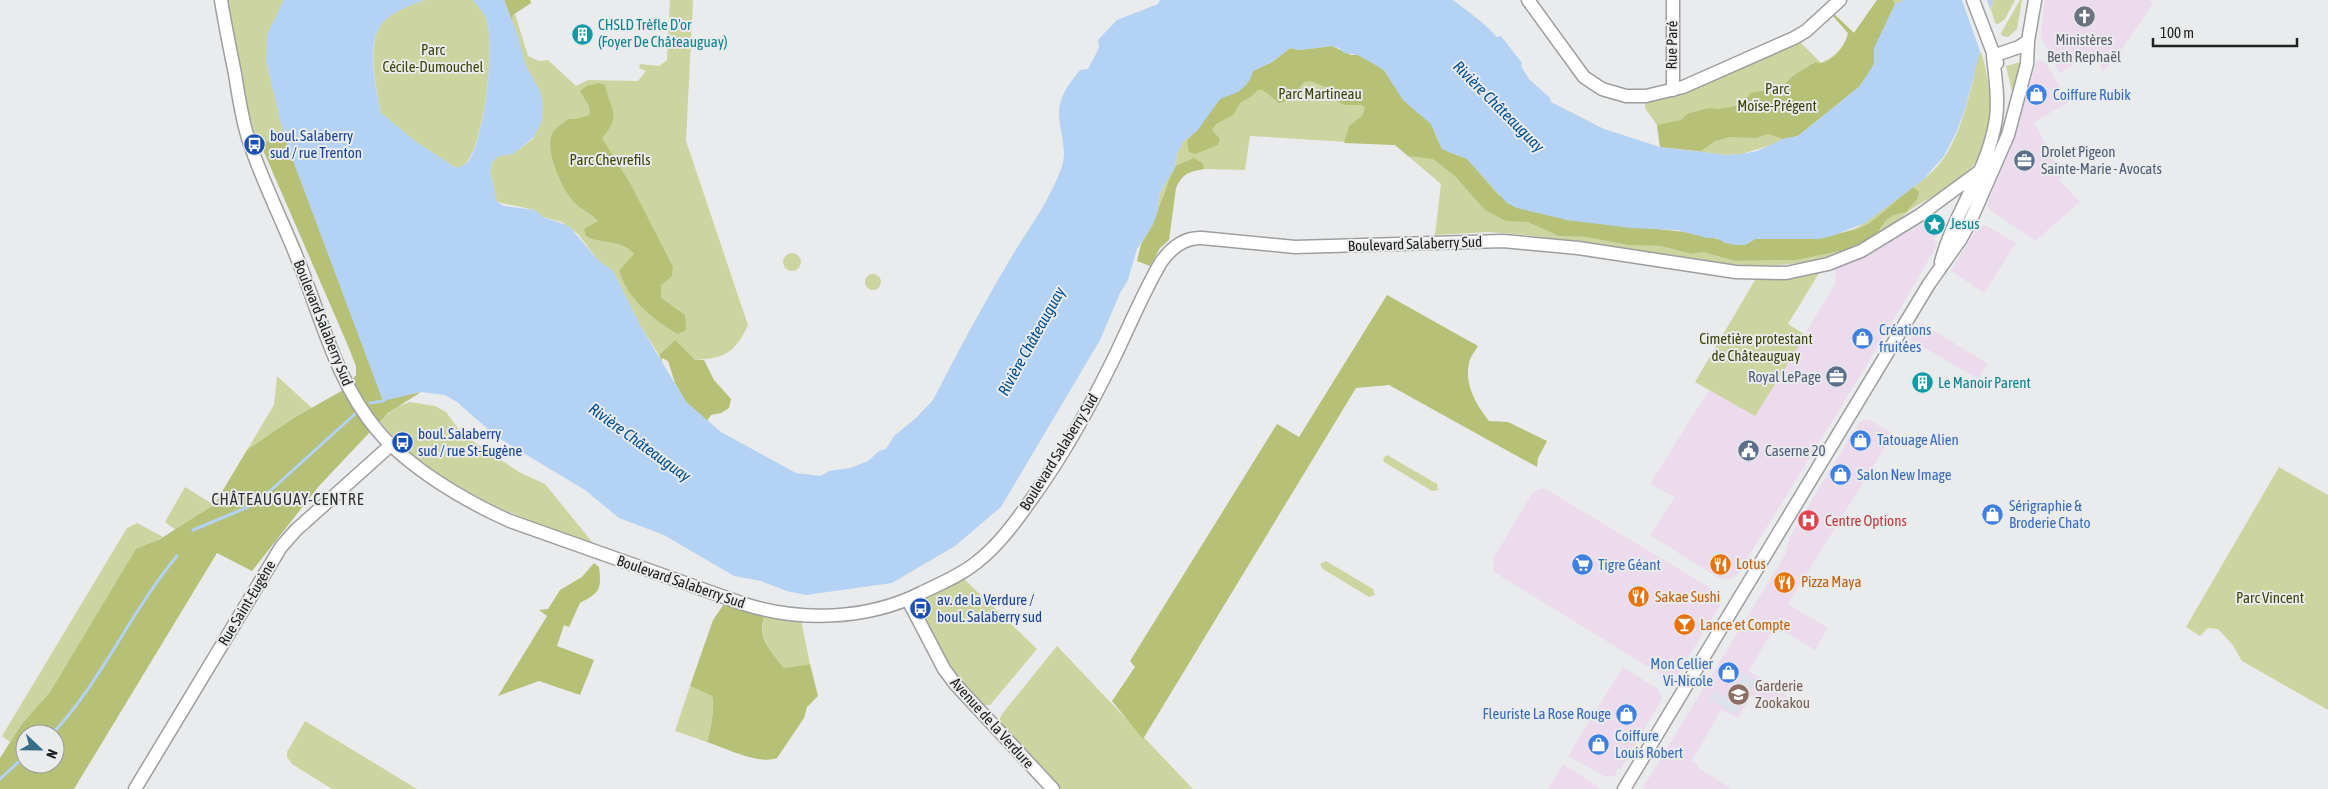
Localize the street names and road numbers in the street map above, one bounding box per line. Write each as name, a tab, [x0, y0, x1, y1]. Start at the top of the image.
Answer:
street label: Rue Paré	[1663, 20, 1680, 70]
street label: Boulevard Salaberry Sud	[1348, 233, 1482, 254]
street label: Boulevard Salaberry Sud	[290, 257, 357, 388]
street label: Boulevard Salaberry Sud	[1016, 390, 1101, 513]
street label: Boulevard Salaberry Sud	[615, 552, 747, 611]
street label: Rue Saint-Eugène	[214, 557, 279, 648]
street label: Avenue de la Verdure	[947, 674, 1038, 772]

